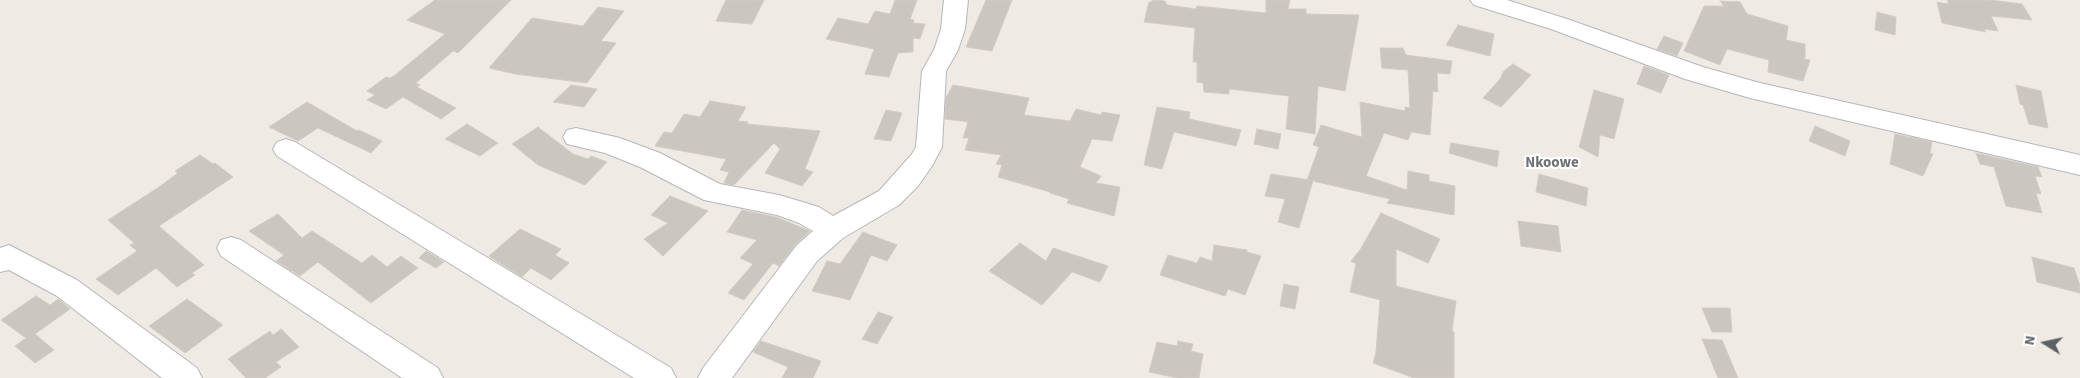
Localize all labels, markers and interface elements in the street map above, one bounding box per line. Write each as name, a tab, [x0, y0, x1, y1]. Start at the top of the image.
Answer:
district label: Nkoowe	[1525, 155, 1579, 173]
north arrow	[2020, 318, 2070, 368]
text: N	[2020, 334, 2041, 347]

